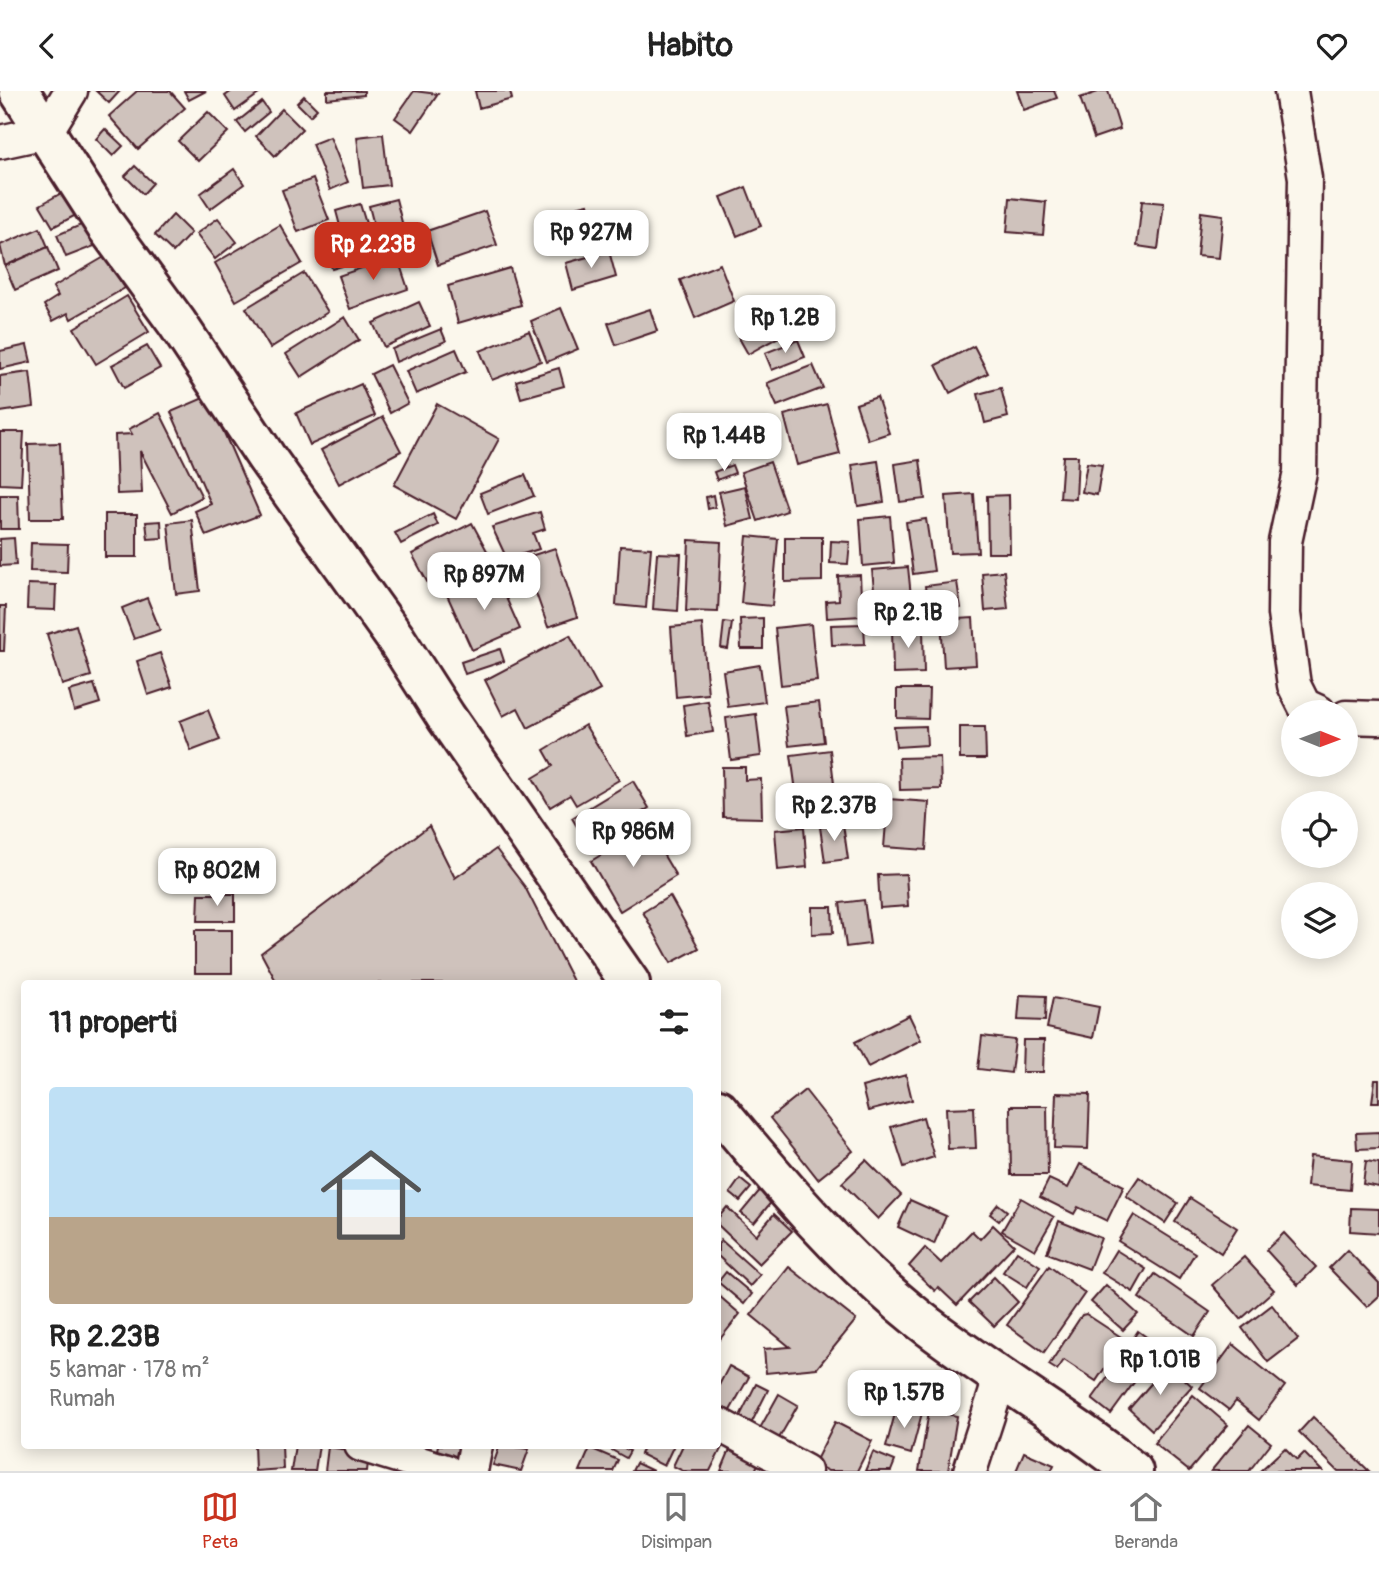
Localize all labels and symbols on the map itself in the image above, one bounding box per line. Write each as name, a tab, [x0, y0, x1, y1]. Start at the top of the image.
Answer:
pin: Rp 927M	[526, 211, 656, 270]
pin: Rp 2.23B	[301, 223, 445, 282]
pin: Rp 1.2B	[720, 295, 850, 355]
pin: Rp 1.44B	[652, 413, 796, 473]
pin: Rp 897M	[419, 553, 549, 612]
pin: Rp 2.1B	[843, 591, 973, 650]
north arrow	[1281, 700, 1358, 777]
pin: Rp 2.37B	[762, 783, 906, 843]
pin: Rp 986M	[568, 809, 698, 869]
pin: Rp 802M	[152, 849, 282, 908]
pin: Rp 1.01B	[1088, 1337, 1232, 1397]
pin: Rp 1.57B	[832, 1371, 976, 1430]

